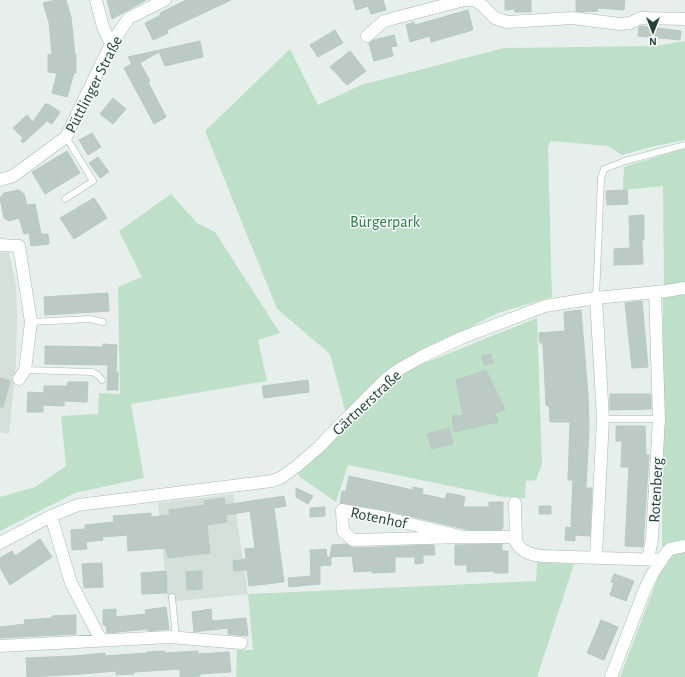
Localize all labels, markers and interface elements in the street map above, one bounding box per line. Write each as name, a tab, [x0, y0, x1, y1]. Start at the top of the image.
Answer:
north arrow	[633, 12, 673, 52]
street label: Püttlinger Straße	[63, 33, 125, 136]
text: N	[649, 36, 657, 47]
park label: Bürgerpark	[350, 214, 421, 230]
street label: Gärtnerstraße	[329, 367, 404, 438]
street label: Rotenberg	[646, 457, 666, 523]
street label: Rotenhof	[349, 504, 410, 532]

